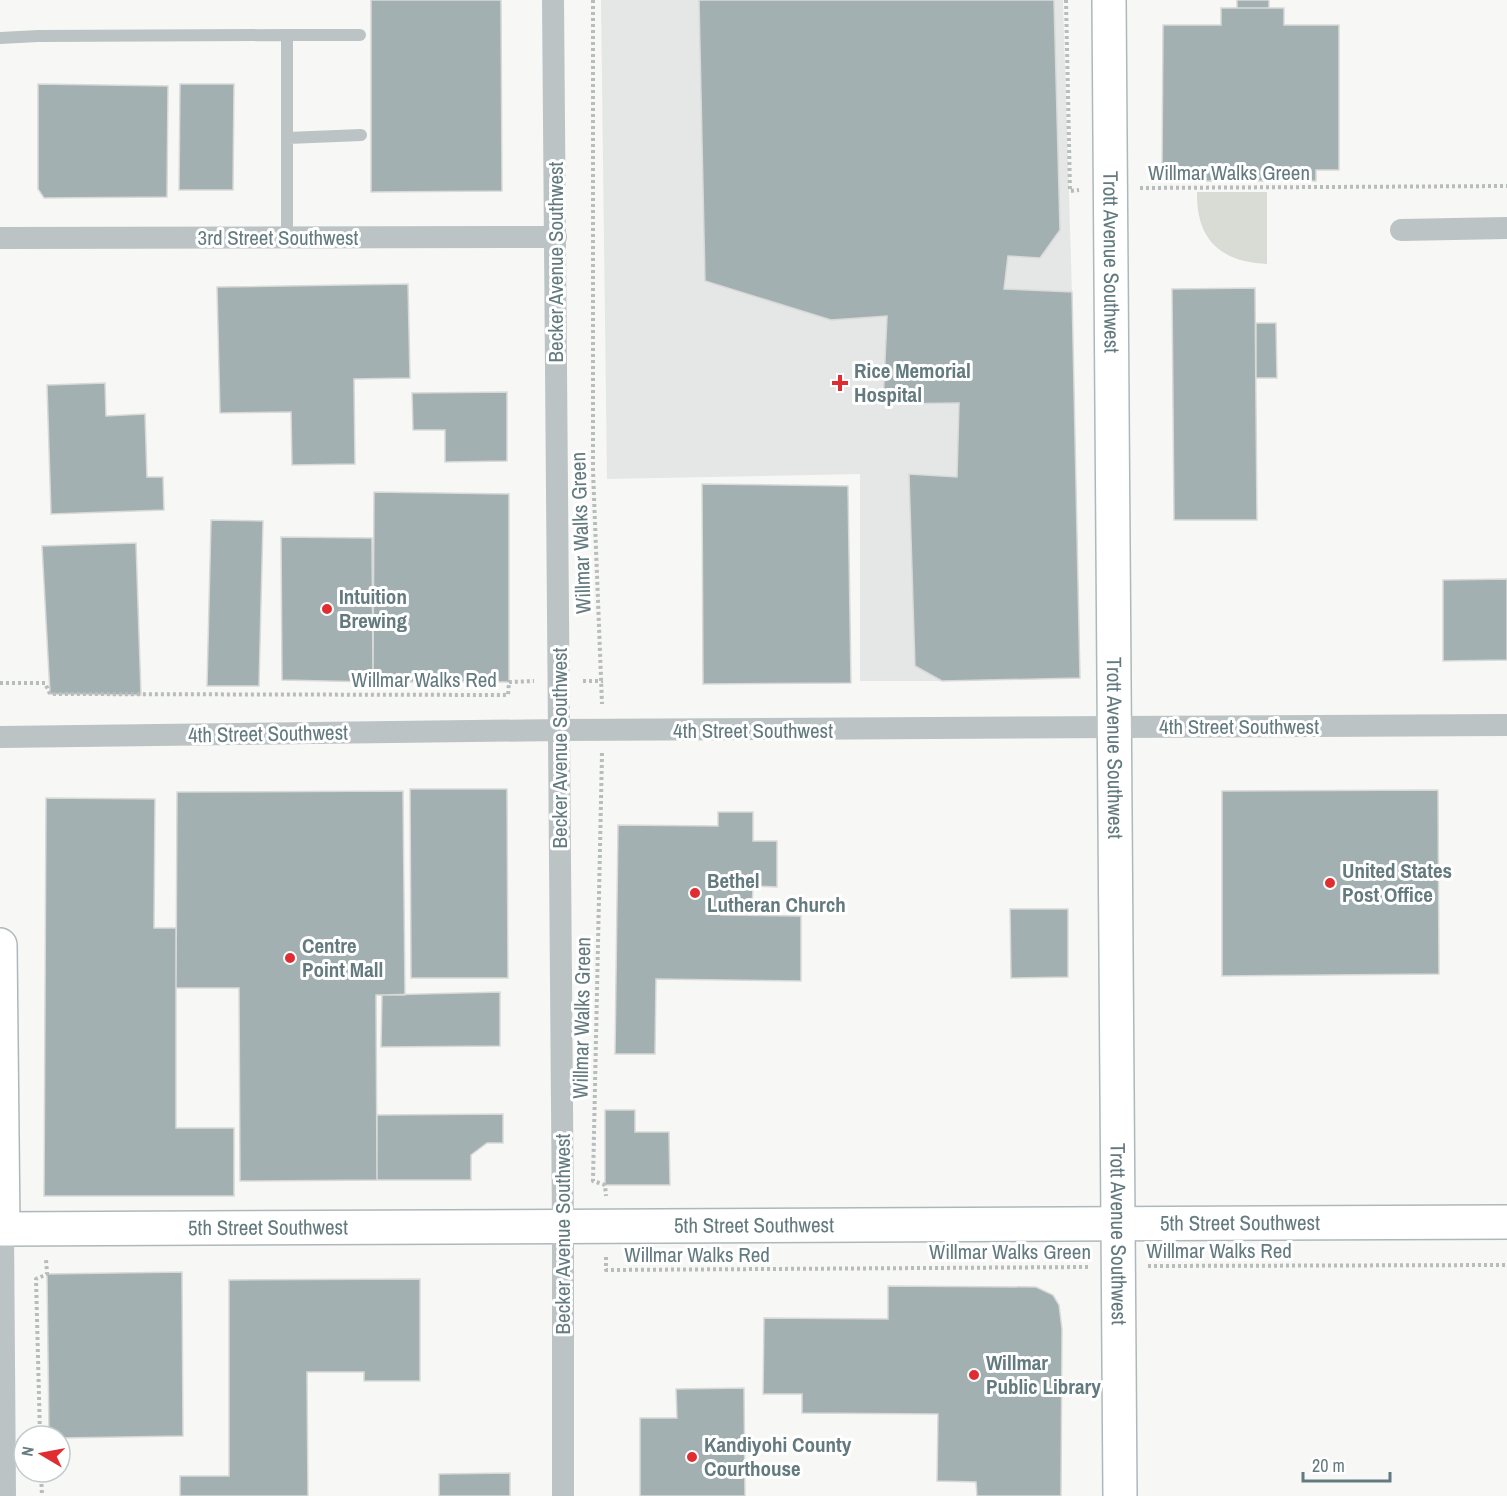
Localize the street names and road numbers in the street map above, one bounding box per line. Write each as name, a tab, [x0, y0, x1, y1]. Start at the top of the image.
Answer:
street label: Willmar Walks Green	[1148, 158, 1310, 187]
street label: Becker Avenue Southwest	[541, 161, 570, 362]
street label: Trott Avenue Southwest	[1096, 171, 1127, 353]
street label: 3rd Street Southwest	[198, 223, 359, 252]
street label: Willmar Walks Green	[563, 452, 598, 614]
street label: Becker Avenue Southwest	[545, 647, 574, 848]
street label: Trott Avenue Southwest	[1100, 657, 1130, 839]
street label: Willmar Walks Red	[351, 665, 497, 694]
street label: 4th Street Southwest	[1159, 712, 1319, 741]
street label: 4th Street Southwest	[673, 716, 833, 745]
street label: 4th Street Southwest	[188, 718, 348, 749]
street label: Willmar Walks Green	[566, 937, 597, 1099]
street label: Becker Avenue Southwest	[548, 1133, 577, 1334]
street label: Trott Avenue Southwest	[1103, 1143, 1134, 1325]
street label: 5th Street Southwest	[1160, 1208, 1320, 1238]
street label: 5th Street Southwest	[674, 1210, 834, 1240]
street label: 5th Street Southwest	[188, 1212, 348, 1242]
street label: Willmar Walks Red	[1146, 1236, 1292, 1265]
street label: Willmar Walks Green	[929, 1237, 1091, 1266]
street label: Willmar Walks Red	[624, 1240, 770, 1269]

